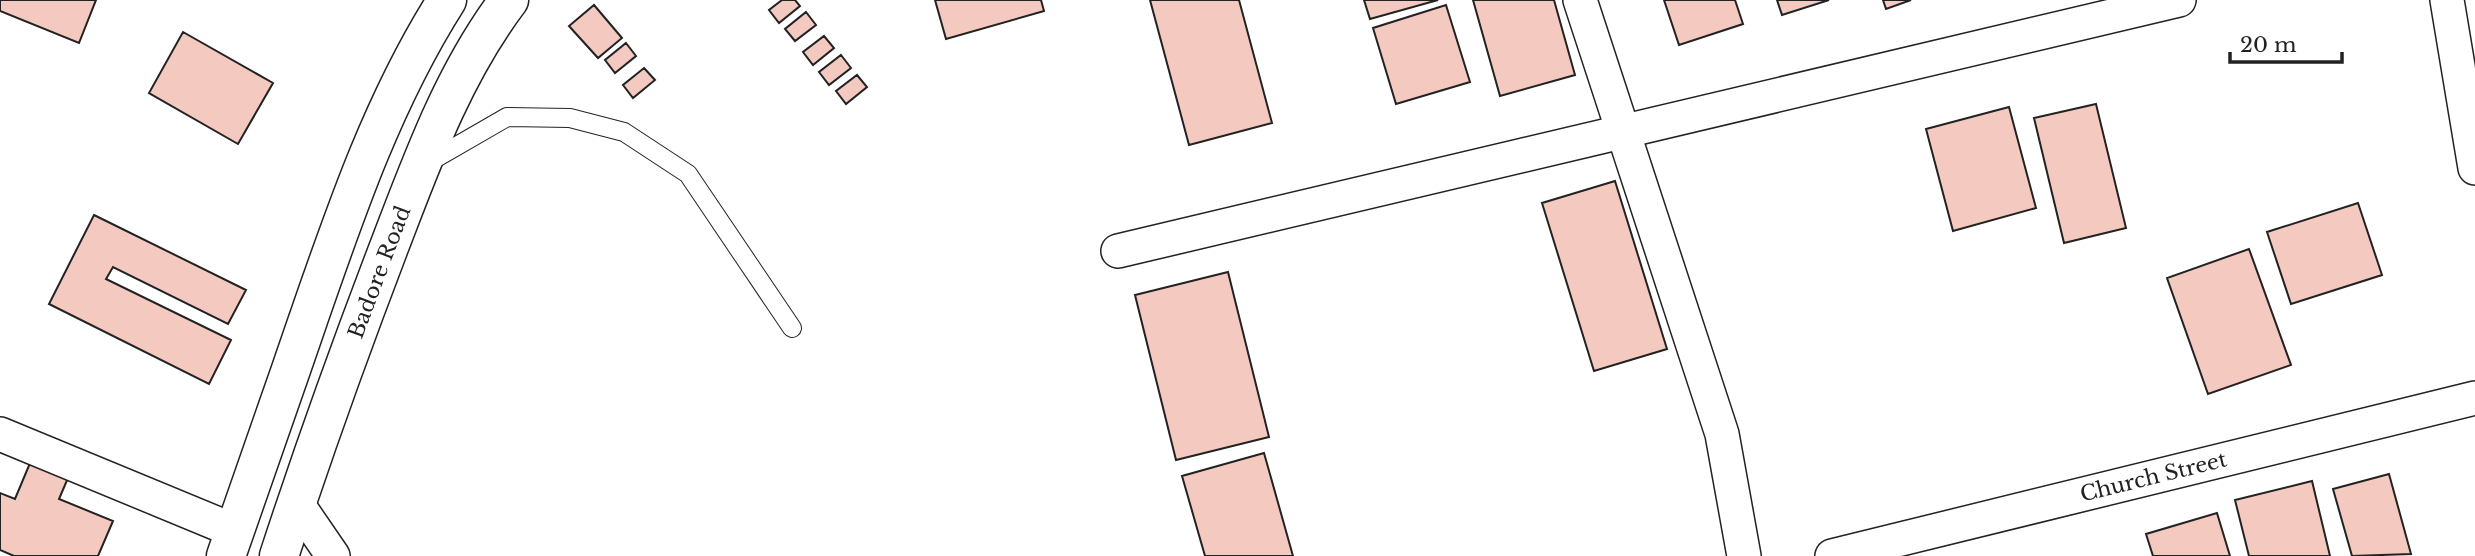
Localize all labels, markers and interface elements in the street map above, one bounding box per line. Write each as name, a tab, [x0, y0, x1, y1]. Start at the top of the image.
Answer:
scale bar	[2230, 21, 2342, 65]
text: 20 m	[2240, 32, 2297, 58]
street label: Badore Road	[343, 202, 416, 342]
street label: Church Street	[2077, 446, 2230, 508]

